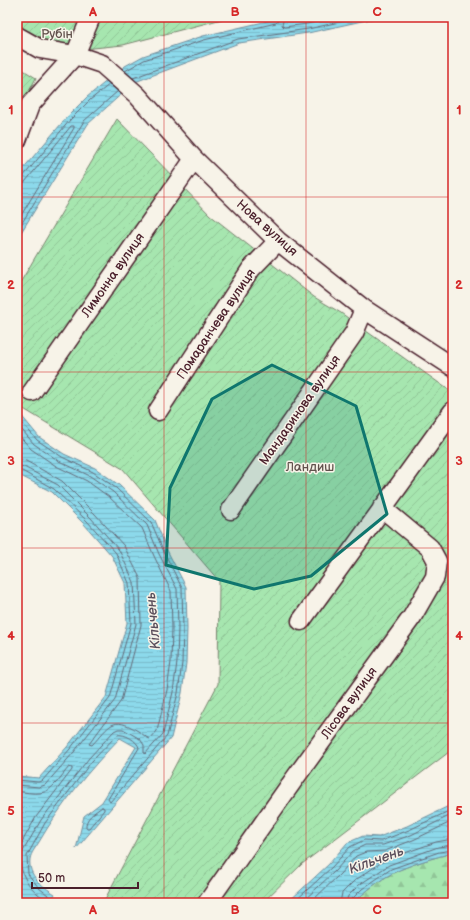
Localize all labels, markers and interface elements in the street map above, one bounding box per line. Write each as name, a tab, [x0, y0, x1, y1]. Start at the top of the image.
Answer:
text: A	[88, 4, 97, 20]
text: B	[230, 4, 240, 20]
text: C	[372, 4, 382, 20]
park label: Рубін	[41, 26, 73, 42]
text: 1	[8, 102, 14, 118]
text: 1	[456, 102, 462, 118]
street label: Нова вулиця	[233, 196, 301, 260]
street label: Лимонна вулиця	[77, 230, 148, 321]
street label: Помаранчева вулиця	[173, 266, 259, 382]
text: 2	[7, 277, 15, 293]
text: 2	[455, 277, 463, 293]
street label: Мандаринова вулиця	[256, 352, 344, 468]
text: 3	[7, 453, 15, 469]
text: 3	[455, 453, 463, 469]
park label: Ландиш	[285, 459, 334, 475]
water label: Кільчень	[142, 592, 164, 650]
text: 4	[7, 628, 15, 644]
text: 4	[455, 628, 463, 644]
street label: Лісова вулиця	[317, 664, 380, 743]
text: 5	[7, 803, 15, 819]
text: 5	[455, 803, 463, 819]
water label: Кільчень	[346, 842, 406, 878]
scale bar	[32, 864, 138, 890]
text: 50 m	[38, 871, 65, 886]
text: A	[88, 902, 97, 918]
text: B	[230, 902, 240, 918]
text: C	[372, 902, 382, 918]

